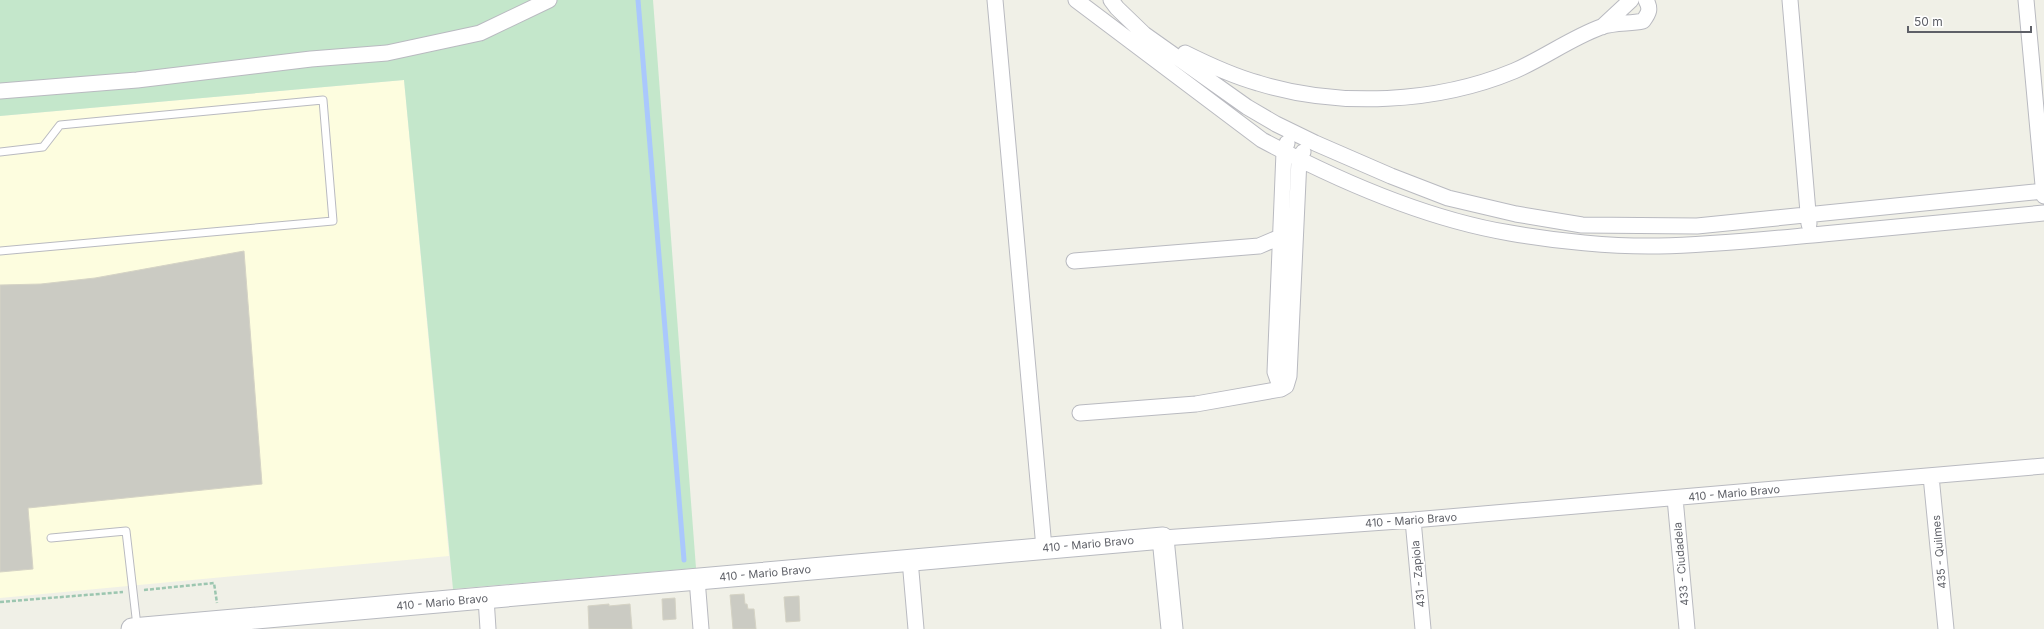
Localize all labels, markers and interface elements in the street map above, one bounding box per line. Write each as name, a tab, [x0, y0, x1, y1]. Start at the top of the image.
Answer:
scale bar	[1908, 8, 2031, 34]
text: 50 m	[1914, 14, 1943, 29]
street label: 410 - Mario Bravo	[1687, 482, 1781, 504]
street label: 410 - Mario Bravo	[1364, 510, 1458, 530]
street label: 435 - Quilmes	[1929, 514, 1949, 589]
street label: 433 - Ciudadela	[1670, 522, 1692, 606]
street label: 410 - Mario Bravo	[1041, 533, 1135, 555]
street label: 431 - Zapiola	[1408, 540, 1428, 608]
street label: 410 - Mario Bravo	[718, 562, 812, 584]
street label: 410 - Mario Bravo	[395, 591, 489, 613]

